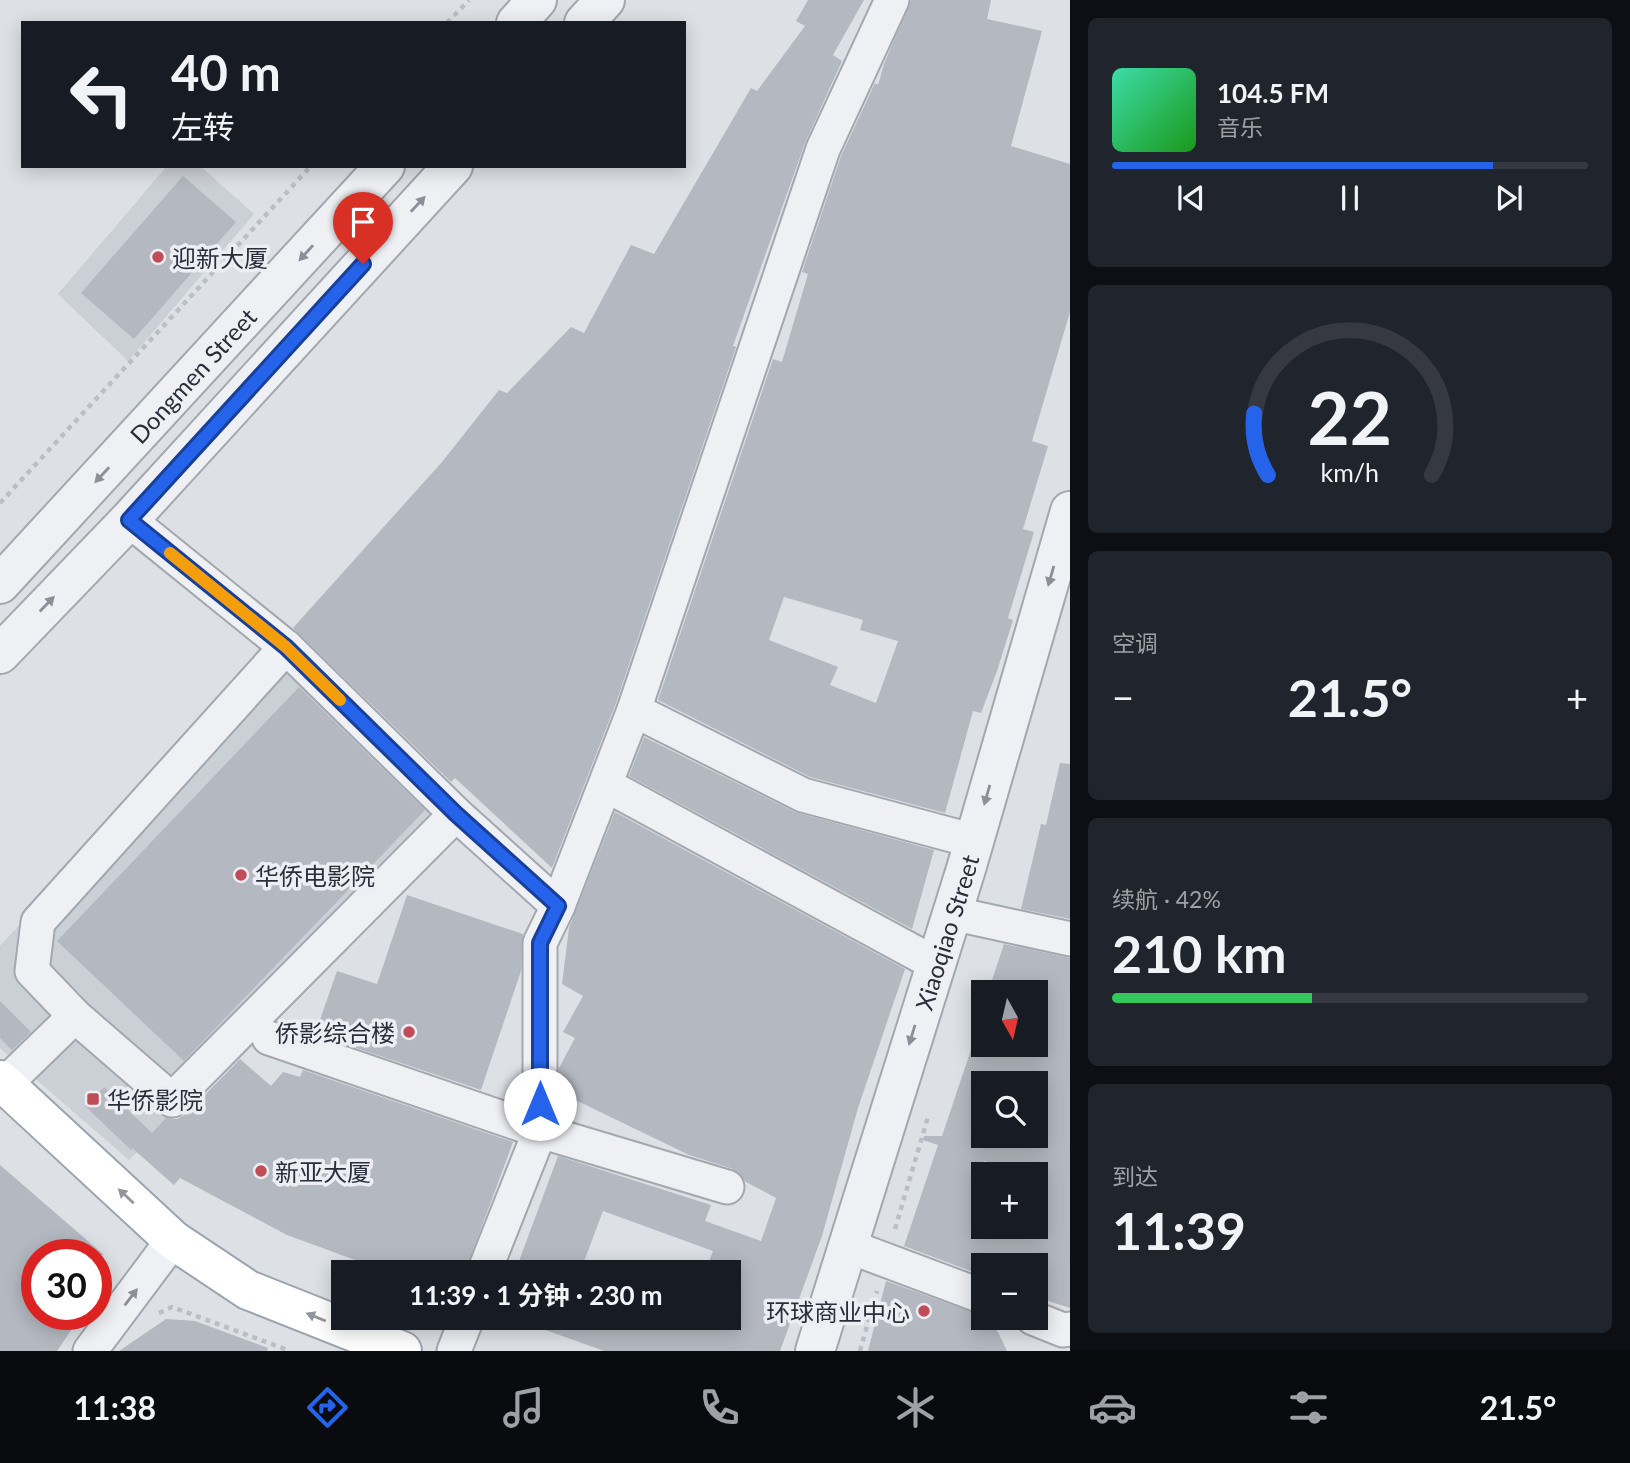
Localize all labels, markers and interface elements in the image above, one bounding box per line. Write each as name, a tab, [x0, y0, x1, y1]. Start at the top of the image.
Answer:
text: 40 m	[171, 43, 281, 101]
icon: left	[56, 49, 147, 140]
text: 104.5 FM	[1217, 77, 1329, 109]
text: 左转	[171, 107, 235, 146]
text: 音乐	[1217, 113, 1263, 141]
icon: previous	[1172, 179, 1210, 217]
icon: pause	[1331, 179, 1369, 217]
icon: next	[1490, 179, 1528, 217]
pin	[333, 192, 393, 264]
one-way arrow	[410, 196, 426, 213]
icon: arrive	[344, 203, 382, 241]
place label: 迎新大厦	[172, 243, 268, 272]
one-way arrow	[298, 244, 314, 261]
marker: 迎新大厦	[150, 249, 166, 265]
street label: Dongmen Street	[123, 301, 262, 448]
text: 22	[1308, 373, 1392, 461]
text: km/h	[1321, 457, 1379, 487]
one-way arrow	[95, 466, 111, 483]
one-way arrow	[1045, 566, 1055, 587]
one-way arrow	[39, 596, 56, 613]
text: 空调	[1112, 629, 1158, 657]
text: 21.5°	[1288, 666, 1412, 728]
text: −	[1112, 674, 1134, 720]
text: +	[1566, 674, 1588, 720]
one-way arrow	[982, 785, 992, 806]
street label: Xiaoqiao Street	[908, 851, 984, 1013]
place label: 华侨电影院	[255, 861, 375, 890]
marker: 华侨电影院	[233, 867, 249, 883]
text: 续航 · 42%	[1112, 885, 1221, 913]
text: 210 km	[1112, 922, 1286, 984]
north arrow	[971, 980, 1048, 1057]
map controls	[971, 980, 1048, 1330]
place label: 侨影综合楼	[275, 1018, 395, 1047]
marker: 侨影综合楼	[401, 1024, 417, 1040]
one-way arrow	[907, 1025, 917, 1046]
position arrow	[503, 1067, 577, 1141]
button: search	[971, 1071, 1048, 1148]
place label: 华侨影院	[107, 1085, 203, 1114]
marker: 华侨影院	[85, 1091, 101, 1107]
place label: 新亚大厦	[275, 1157, 371, 1186]
button: +	[971, 1162, 1048, 1239]
text: 到达	[1112, 1162, 1158, 1190]
marker: 新亚大厦	[253, 1163, 269, 1179]
one-way arrow	[118, 1188, 135, 1204]
text: 11:39	[1112, 1199, 1246, 1261]
speed limit sign: 30	[21, 1239, 112, 1330]
button: −	[971, 1253, 1048, 1330]
text: 11:39 · 1 分钟 · 230 m	[409, 1279, 663, 1311]
one-way arrow	[123, 1288, 138, 1306]
place label: 环球商业中心	[766, 1297, 910, 1326]
marker: 环球商业中心	[916, 1303, 932, 1319]
one-way arrow	[305, 1311, 326, 1322]
icon: directions	[303, 1383, 352, 1432]
icon: music	[499, 1383, 548, 1432]
icon: phone	[695, 1383, 744, 1432]
icon: climate	[891, 1383, 940, 1432]
icon: car	[1088, 1383, 1137, 1432]
icon: filters	[1284, 1383, 1333, 1432]
text: 11:38	[74, 1388, 156, 1427]
text: 21.5°	[1480, 1388, 1556, 1427]

